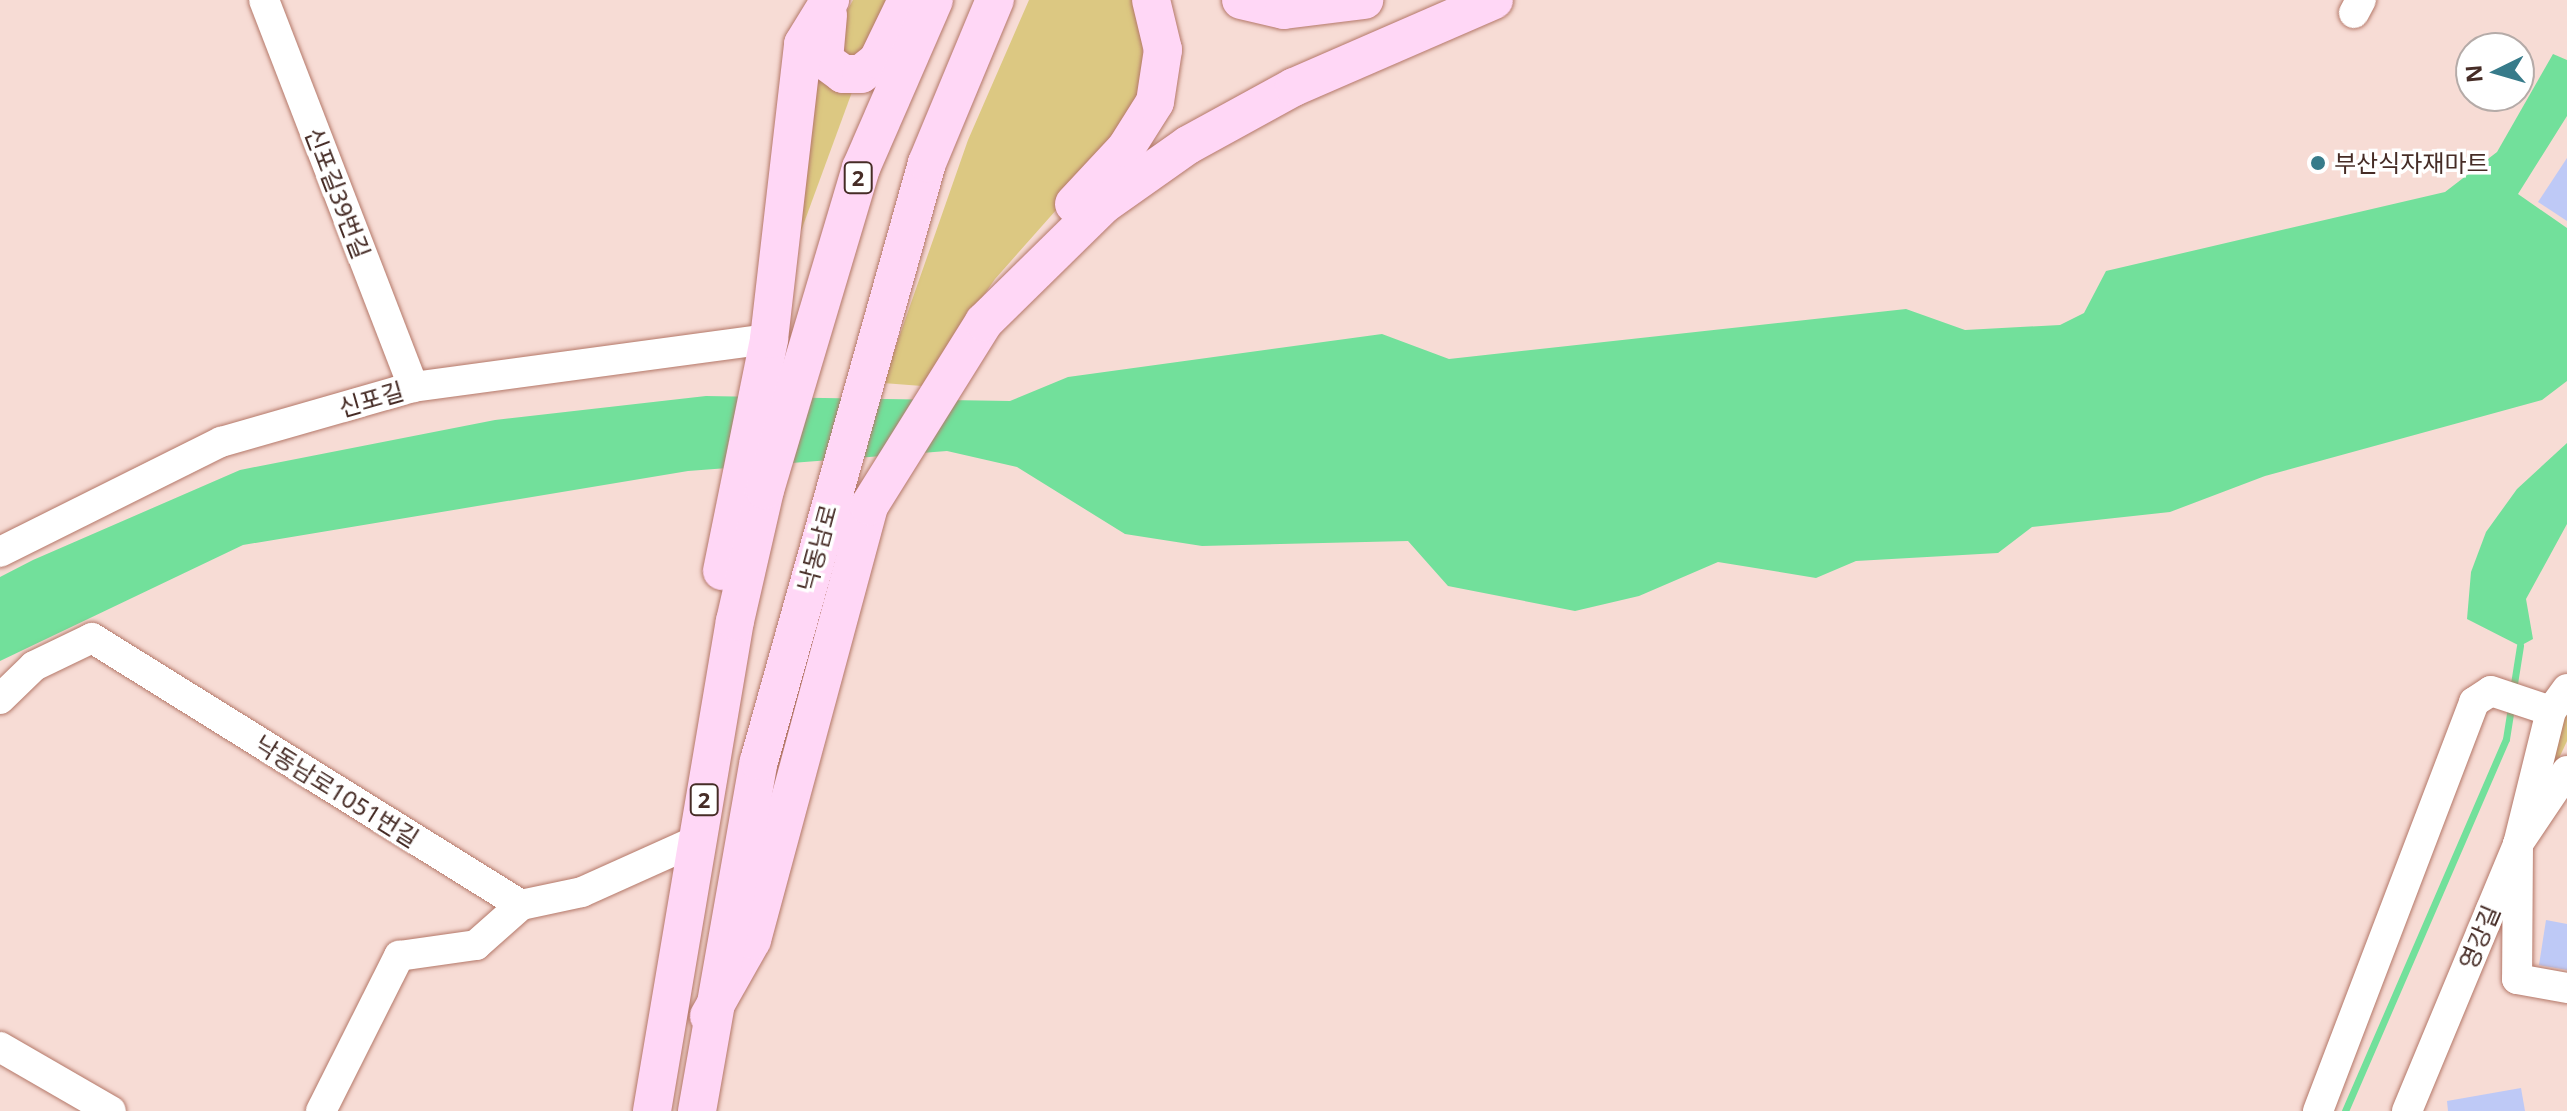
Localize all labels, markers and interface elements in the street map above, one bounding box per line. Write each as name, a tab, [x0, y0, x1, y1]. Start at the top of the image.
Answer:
north arrow	[2455, 32, 2535, 112]
text: N	[2457, 64, 2489, 84]
street label: 신포길39번길	[300, 123, 376, 263]
place label: 부산식자재마트	[2334, 149, 2489, 177]
marker: 부산식자재마트	[2309, 154, 2327, 172]
road number: 2	[842, 160, 874, 196]
street label: 신포길	[335, 376, 407, 422]
street label: 낙동남로	[792, 502, 842, 594]
street label: 낙동남로1051번길	[250, 729, 424, 853]
road number: 2	[688, 782, 720, 818]
street label: 영강길	[2453, 901, 2505, 973]

